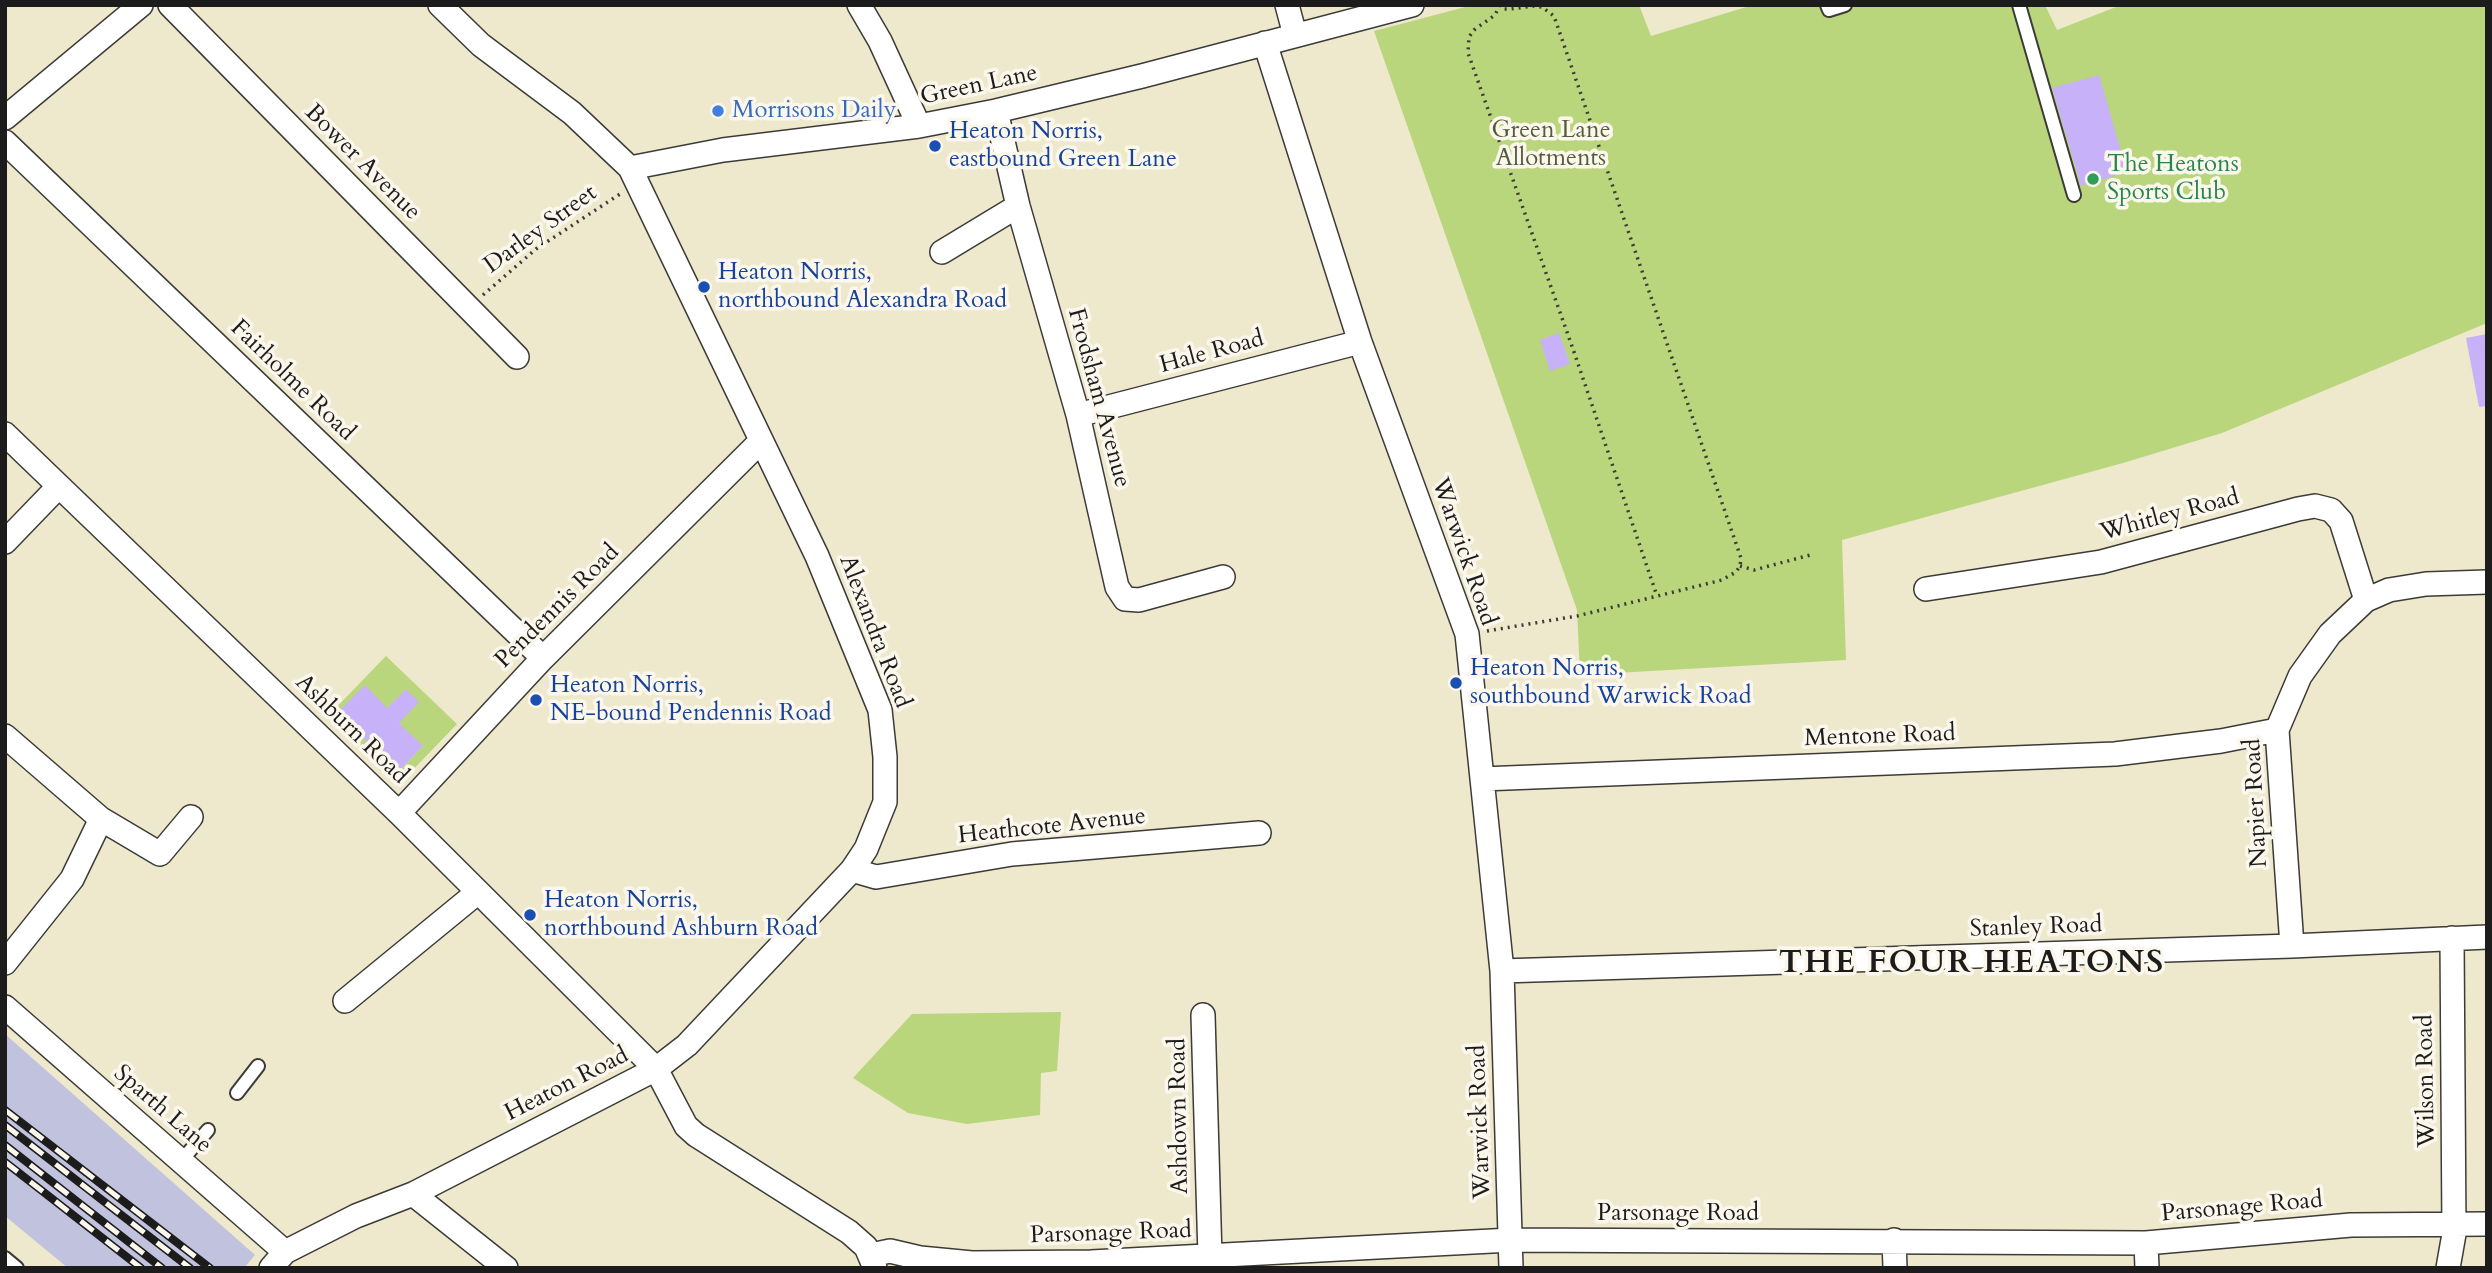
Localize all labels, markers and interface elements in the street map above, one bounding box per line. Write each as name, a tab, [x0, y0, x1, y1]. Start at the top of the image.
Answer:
street label: Green Lane	[918, 60, 1040, 112]
place label: Morrisons Daily	[732, 97, 896, 125]
street label: Bower Avenue	[298, 99, 426, 227]
marker: Morrisons Daily	[710, 103, 726, 119]
park label: Green Lane Allotments	[1491, 117, 1611, 173]
place label: Heaton Norris, eastbound Green Lane	[949, 118, 1177, 174]
marker: Heaton Norris, eastbound Green Lane	[927, 138, 943, 154]
place label: The Heatons Sports Club	[2107, 151, 2239, 207]
marker: The Heatons Sports Club	[2085, 171, 2101, 187]
street label: Darley Street	[479, 179, 603, 281]
place label: Heaton Norris, northbound Alexandra Road	[718, 259, 1007, 315]
marker: Heaton Norris, northbound Alexandra Road	[696, 279, 712, 295]
street label: Frodsham Avenue	[1060, 305, 1136, 491]
street label: Fairholme Road	[224, 314, 360, 448]
street label: Hale Road	[1157, 325, 1267, 381]
street label: Warwick Road	[1424, 474, 1502, 630]
street label: Whitley Road	[2097, 484, 2243, 548]
street label: Pendennis Road	[490, 539, 626, 675]
street label: Alexandra Road	[832, 552, 916, 712]
place label: Heaton Norris, southbound Warwick Road	[1470, 655, 1751, 711]
street label: Ashburn Road	[289, 669, 413, 791]
place label: Heaton Norris, NE-bound Pendennis Road	[550, 672, 832, 728]
marker: Heaton Norris, southbound Warwick Road	[1448, 675, 1464, 691]
marker: Heaton Norris, NE-bound Pendennis Road	[528, 692, 544, 708]
street label: Mentone Road	[1804, 720, 1956, 754]
street label: Napier Road	[2239, 738, 2275, 868]
street label: Heathcote Avenue	[957, 803, 1147, 851]
place label: Heaton Norris, northbound Ashburn Road	[544, 887, 818, 943]
marker: Heaton Norris, northbound Ashburn Road	[522, 907, 538, 923]
street label: Stanley Road	[1969, 911, 2103, 945]
district label: THE FOUR HEATONS	[1781, 946, 2163, 984]
street label: Wilson Road	[2411, 1014, 2443, 1148]
street label: Ashdown Road	[1164, 1038, 1196, 1194]
street label: Heaton Road	[500, 1042, 634, 1128]
street label: Warwick Road	[1464, 1044, 1498, 1200]
street label: Sparth Lane	[107, 1060, 217, 1160]
street label: Parsonage Road	[2160, 1187, 2324, 1229]
street label: Parsonage Road	[1597, 1200, 1759, 1228]
street label: Parsonage Road	[1030, 1217, 1192, 1251]

